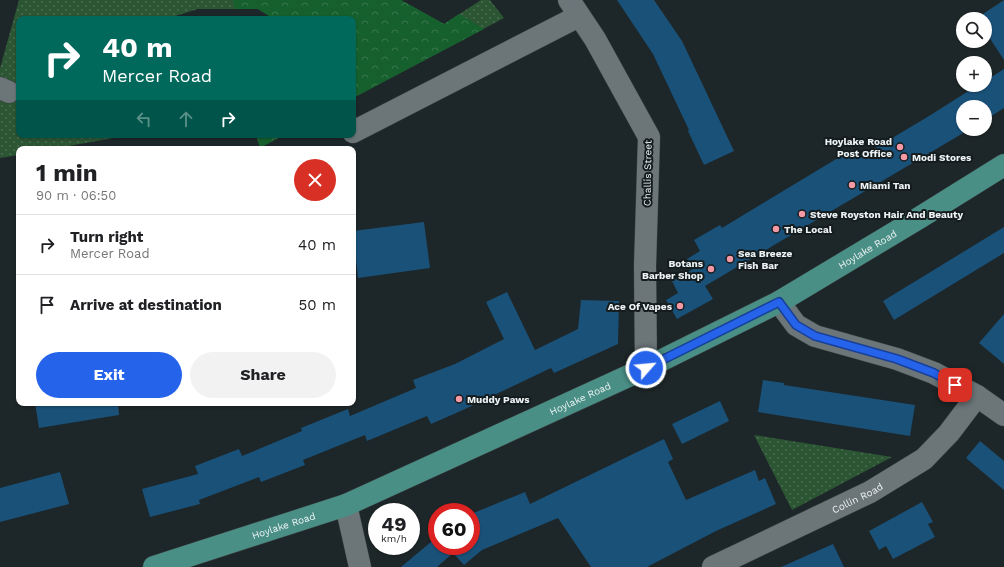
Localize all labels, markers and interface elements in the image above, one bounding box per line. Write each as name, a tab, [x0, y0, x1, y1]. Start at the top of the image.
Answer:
map controls	[956, 12, 992, 136]
button: search	[956, 12, 992, 48]
text: 40 m	[102, 31, 172, 64]
icon: right	[36, 32, 88, 84]
button: +	[956, 56, 992, 92]
text: Mercer Road	[102, 65, 212, 86]
button: −	[956, 100, 992, 136]
icon: left	[133, 108, 155, 130]
icon: ahead	[175, 108, 197, 130]
icon: right	[217, 108, 239, 130]
place label: Hoylake Road Post Office	[825, 136, 892, 159]
street label: Challis Street	[641, 139, 654, 206]
marker: Hoylake Road Post Office	[895, 142, 905, 152]
marker: Modi Stores	[899, 152, 909, 162]
place label: Modi Stores	[912, 152, 972, 163]
text: 1 min	[36, 159, 98, 187]
button: close	[294, 159, 336, 201]
marker: Miami Tan	[847, 180, 857, 190]
place label: Miami Tan	[860, 180, 910, 191]
text: 90 m · 06:50	[36, 188, 116, 203]
marker: Steve Royston Hair And Beauty	[797, 209, 807, 219]
place label: Steve Royston Hair And Beauty	[810, 209, 963, 220]
marker: The Local	[771, 224, 781, 234]
place label: The Local	[784, 224, 833, 235]
text: Turn right	[70, 228, 143, 246]
street label: Hoylake Road	[836, 228, 899, 271]
icon: right	[36, 234, 58, 256]
text: 40 m	[298, 236, 336, 254]
text: Mercer Road	[70, 246, 150, 261]
place label: Sea Breeze Fish Bar	[738, 248, 793, 271]
marker: Sea Breeze Fish Bar	[725, 254, 735, 264]
place label: Botans Barber Shop	[642, 258, 704, 281]
marker: Botans Barber Shop	[706, 264, 716, 274]
icon: arrive	[36, 294, 58, 316]
text: Arrive at destination	[70, 296, 222, 314]
text: 50 m	[299, 296, 336, 314]
place label: Ace Of Vapes	[608, 301, 673, 312]
marker: Ace Of Vapes	[675, 301, 685, 311]
position arrow	[625, 347, 667, 389]
button: Exit	[36, 352, 182, 398]
button: Share	[190, 352, 336, 398]
pin	[938, 368, 972, 402]
icon: arrive	[944, 374, 966, 396]
street label: Hoylake Road	[548, 380, 613, 417]
marker: Muddy Paws	[454, 394, 464, 404]
place label: Muddy Paws	[467, 394, 530, 405]
street label: Collin Road	[830, 480, 885, 515]
speed limit sign: 60	[428, 503, 480, 555]
street label: Hoylake Road	[250, 510, 317, 541]
text: 49	[381, 512, 407, 536]
text: km/h	[381, 533, 407, 544]

